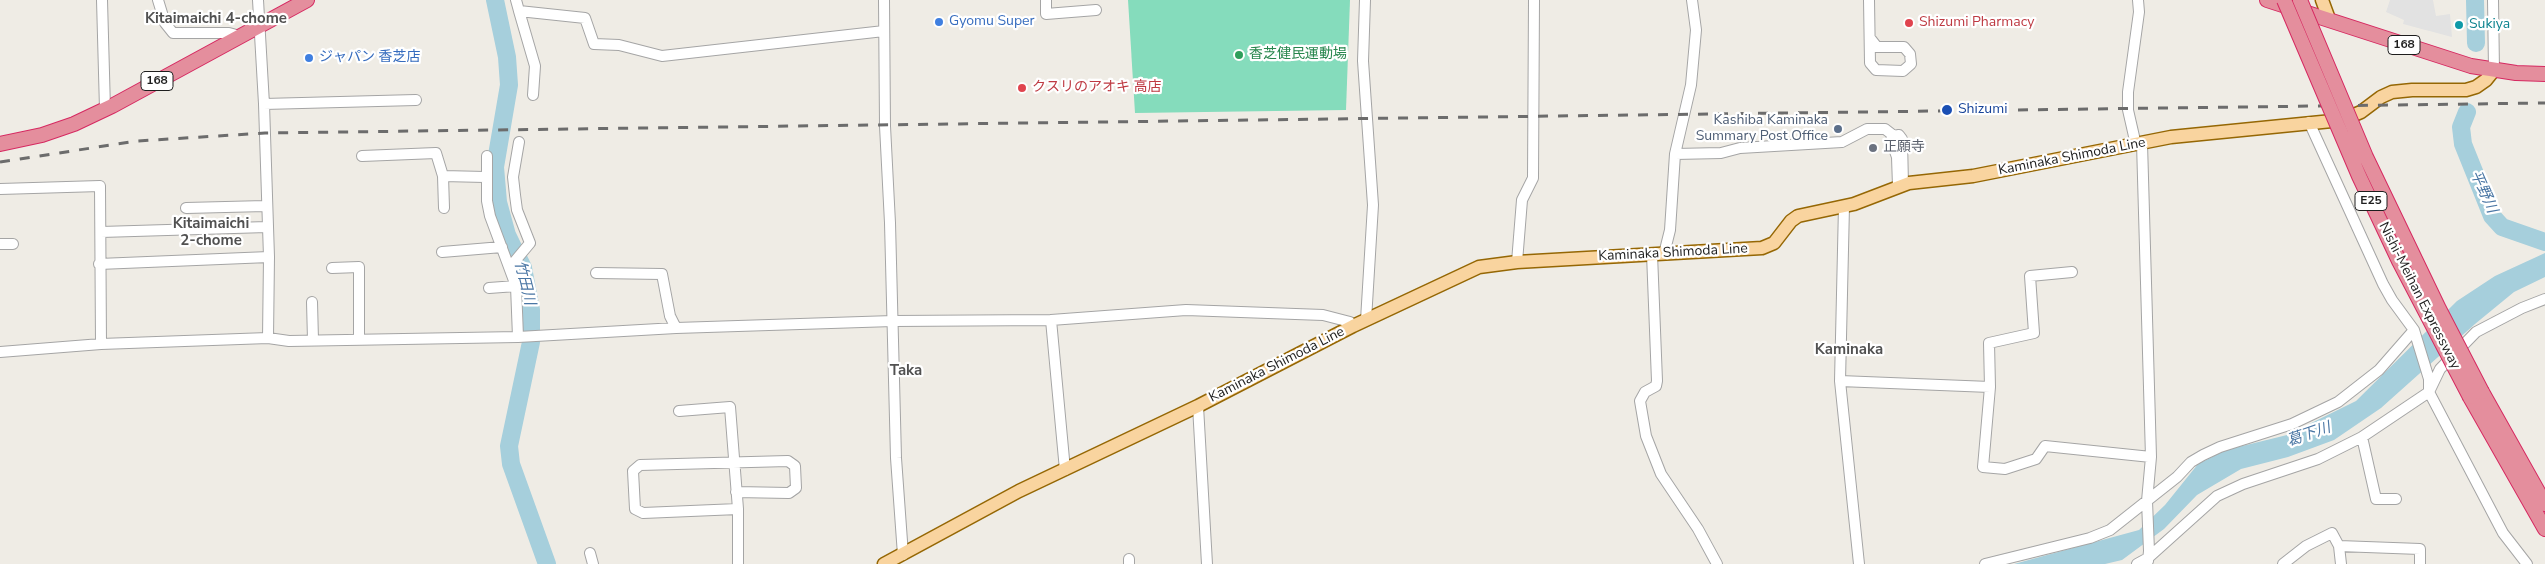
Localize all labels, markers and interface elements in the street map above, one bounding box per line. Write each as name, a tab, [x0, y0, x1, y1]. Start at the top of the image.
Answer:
district label: Kitaimaichi 4-chome	[145, 10, 287, 28]
place label: Gyomu Super	[949, 14, 1035, 30]
place label: Shizumi Pharmacy	[1919, 15, 2034, 31]
marker: Gyomu Super	[933, 16, 945, 28]
marker: Shizumi Pharmacy	[1903, 17, 1915, 29]
place label: Sukiya	[2469, 17, 2510, 33]
marker: Sukiya	[2453, 19, 2465, 31]
road number: 168	[2388, 36, 2420, 54]
place label: 香芝健民運動場	[1249, 47, 1347, 63]
marker: 香芝健民運動場	[1233, 49, 1245, 61]
place label: ジャパン 香芝店	[319, 50, 421, 66]
marker: ジャパン 香芝店	[303, 52, 315, 64]
road number: 168	[141, 72, 173, 90]
place label: クスリのアオキ 高店	[1032, 80, 1162, 96]
marker: クスリのアオキ 高店	[1016, 82, 1028, 94]
place label: Shizumi	[1958, 102, 2007, 118]
marker: Shizumi	[1940, 103, 1954, 117]
place label: Kashiba Kaminaka Summary Post Office	[1696, 113, 1828, 146]
marker: Kashiba Kaminaka Summary Post Office	[1832, 123, 1844, 135]
street label: Kaminaka Shimoda Line	[1997, 134, 2147, 180]
place label: 正願寺	[1883, 140, 1925, 156]
marker: 正願寺	[1867, 142, 1879, 154]
water label: 平野川	[2466, 168, 2500, 216]
road number: E25	[2355, 192, 2387, 210]
district label: Kitaimaichi 2-chome	[173, 215, 249, 250]
street label: Nishi-Meihan Expressway	[2375, 220, 2463, 372]
street label: Kaminaka Shimoda Line	[1598, 241, 1748, 265]
water label: 竹田川	[510, 259, 538, 307]
street label: Kaminaka Shimoda Line	[1206, 324, 1348, 406]
district label: Kaminaka	[1815, 341, 1883, 359]
district label: Taka	[890, 362, 922, 380]
water label: 葛下川	[2285, 419, 2333, 451]

